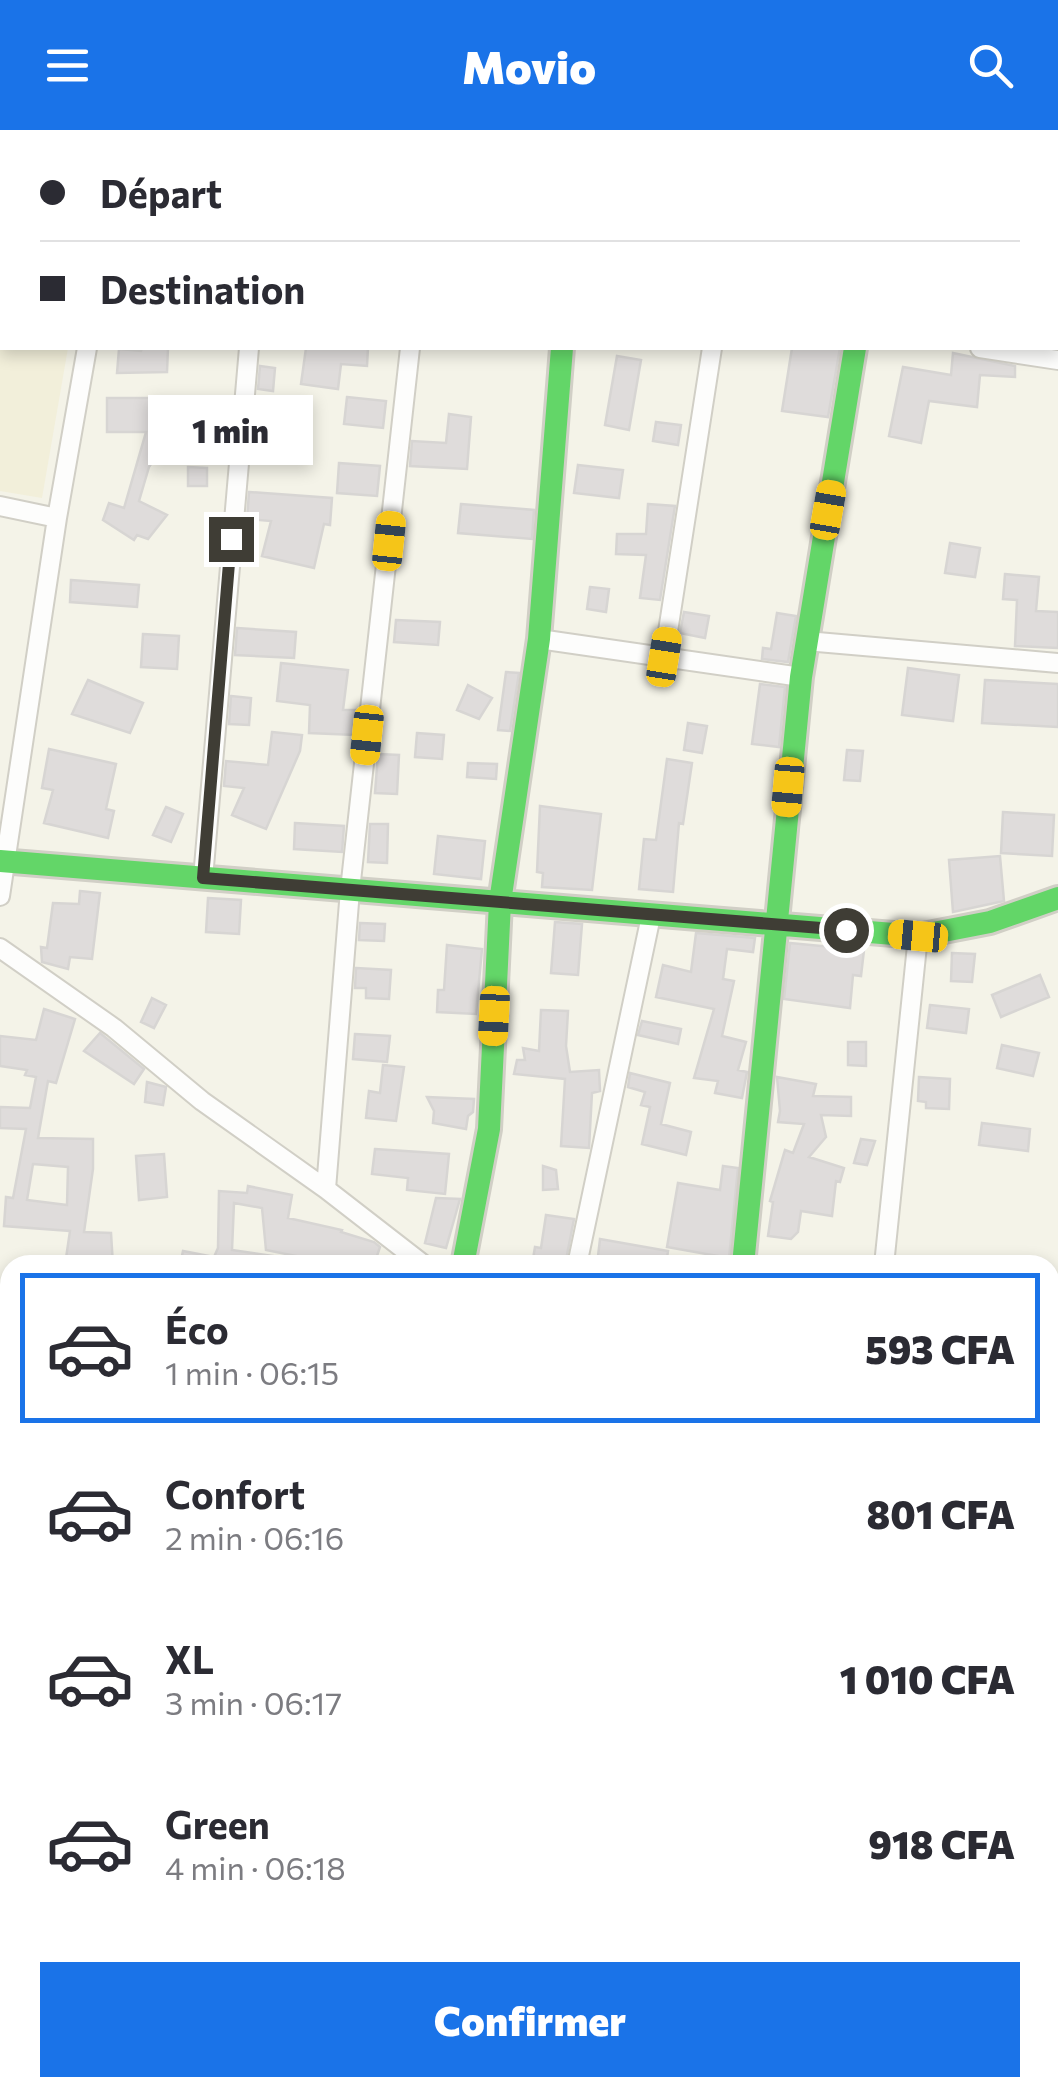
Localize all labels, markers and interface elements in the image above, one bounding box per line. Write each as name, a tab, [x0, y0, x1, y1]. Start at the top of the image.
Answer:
icon: menu	[40, 38, 95, 93]
text: Movio	[462, 38, 596, 93]
icon: search	[963, 38, 1018, 93]
text: Départ	[100, 169, 222, 216]
text: Destination	[100, 265, 305, 312]
callout: 1 min	[148, 394, 314, 464]
text: 1 min	[192, 410, 269, 450]
car	[808, 478, 848, 542]
car	[371, 510, 407, 572]
route end	[209, 517, 254, 562]
car	[644, 625, 684, 689]
car	[349, 704, 385, 766]
car	[770, 756, 806, 818]
route start	[824, 908, 869, 953]
car	[887, 918, 949, 954]
car	[477, 985, 511, 1047]
icon: car	[45, 1303, 135, 1393]
text: Éco	[165, 1305, 229, 1352]
text: 593 CFA	[865, 1325, 1015, 1372]
text: 1 min · 06:15	[165, 1352, 339, 1392]
icon: car	[45, 1468, 135, 1558]
text: Confort	[165, 1470, 305, 1517]
text: 801 CFA	[866, 1490, 1015, 1537]
text: 2 min · 06:16	[165, 1517, 344, 1557]
icon: car	[45, 1633, 135, 1723]
text: XL	[165, 1635, 214, 1682]
text: 1 010 CFA	[840, 1655, 1015, 1702]
text: 3 min · 06:17	[165, 1682, 342, 1722]
icon: car	[45, 1798, 135, 1888]
text: Green	[165, 1800, 270, 1847]
text: 918 CFA	[868, 1820, 1015, 1867]
text: 4 min · 06:18	[165, 1847, 346, 1887]
button: Confirmer	[40, 1962, 1020, 2077]

